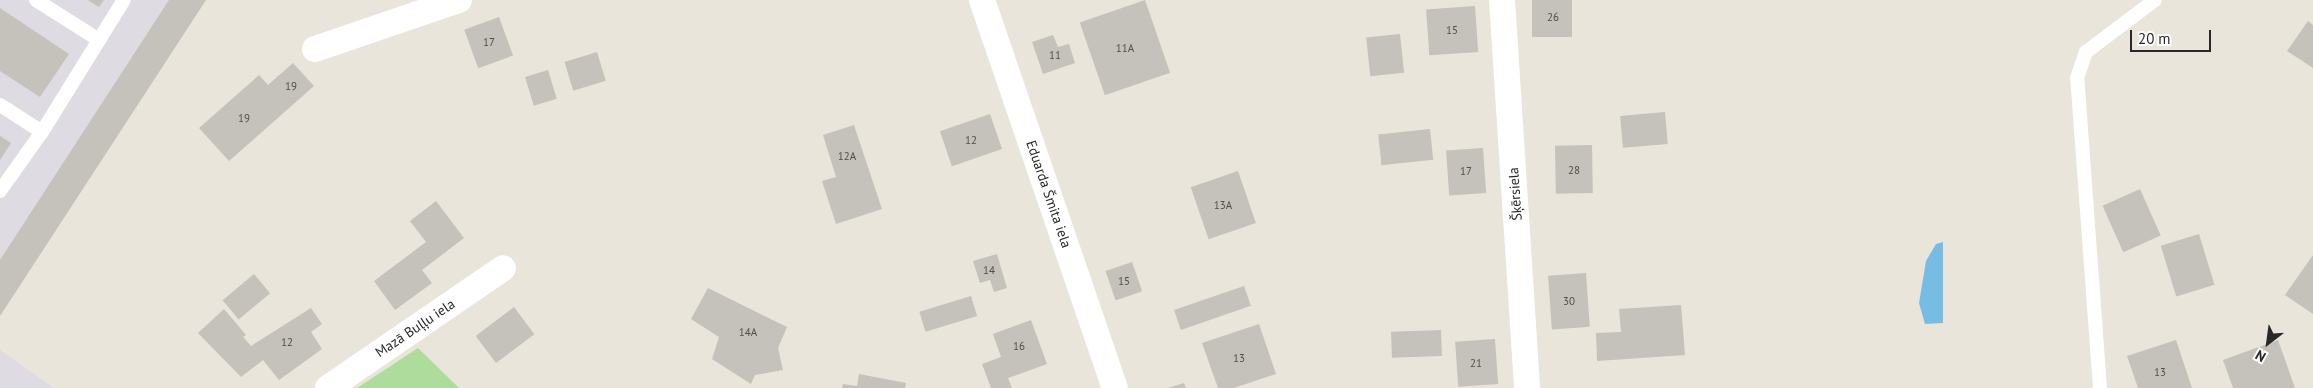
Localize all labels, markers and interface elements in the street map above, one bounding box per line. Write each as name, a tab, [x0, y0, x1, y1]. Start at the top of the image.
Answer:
house number: 26	[1547, 10, 1559, 24]
scale bar	[2133, 20, 2214, 52]
house number: 15	[1446, 23, 1458, 37]
text: 20 m	[2138, 29, 2171, 48]
house number: 17	[483, 35, 495, 49]
house number: 11A	[1116, 41, 1134, 55]
house number: 11	[1049, 48, 1061, 62]
house number: 19	[285, 79, 297, 93]
house number: 19	[238, 111, 250, 125]
house number: 12	[965, 133, 977, 147]
street label: Eduarda Šmita iela	[1023, 138, 1075, 250]
house number: 12A	[838, 149, 856, 163]
house number: 28	[1568, 163, 1580, 177]
house number: 17	[1460, 164, 1472, 178]
street label: Šķērsiela	[1505, 167, 1525, 221]
house number: 13A	[1214, 198, 1232, 212]
house number: 14	[983, 263, 995, 277]
house number: 15	[1118, 274, 1130, 288]
house number: 30	[1563, 294, 1575, 308]
street label: Mazā Buļļu iela	[372, 295, 458, 361]
north arrow	[2243, 318, 2293, 368]
house number: 14A	[739, 325, 757, 339]
house number: 12	[281, 335, 293, 349]
house number: 16	[1013, 339, 1025, 353]
text: N	[2252, 346, 2269, 366]
house number: 13	[1233, 351, 1245, 365]
house number: 21	[1470, 356, 1482, 370]
house number: 13	[2154, 365, 2166, 379]

